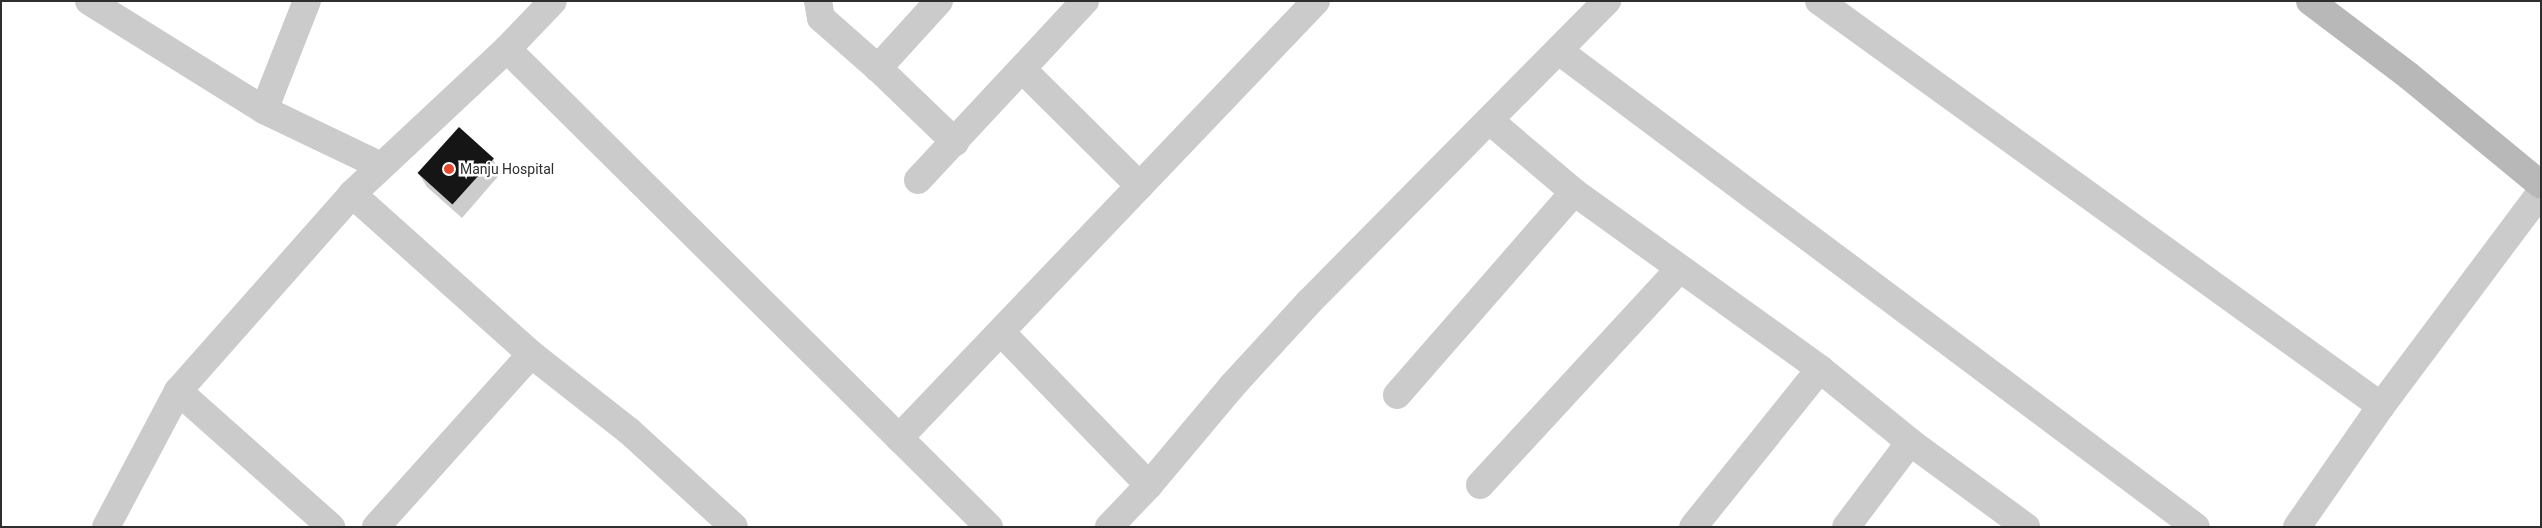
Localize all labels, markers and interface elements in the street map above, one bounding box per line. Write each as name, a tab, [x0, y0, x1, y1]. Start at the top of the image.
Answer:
place label: Manju Hospital	[460, 161, 554, 177]
marker: Manju Hospital	[442, 162, 456, 176]

